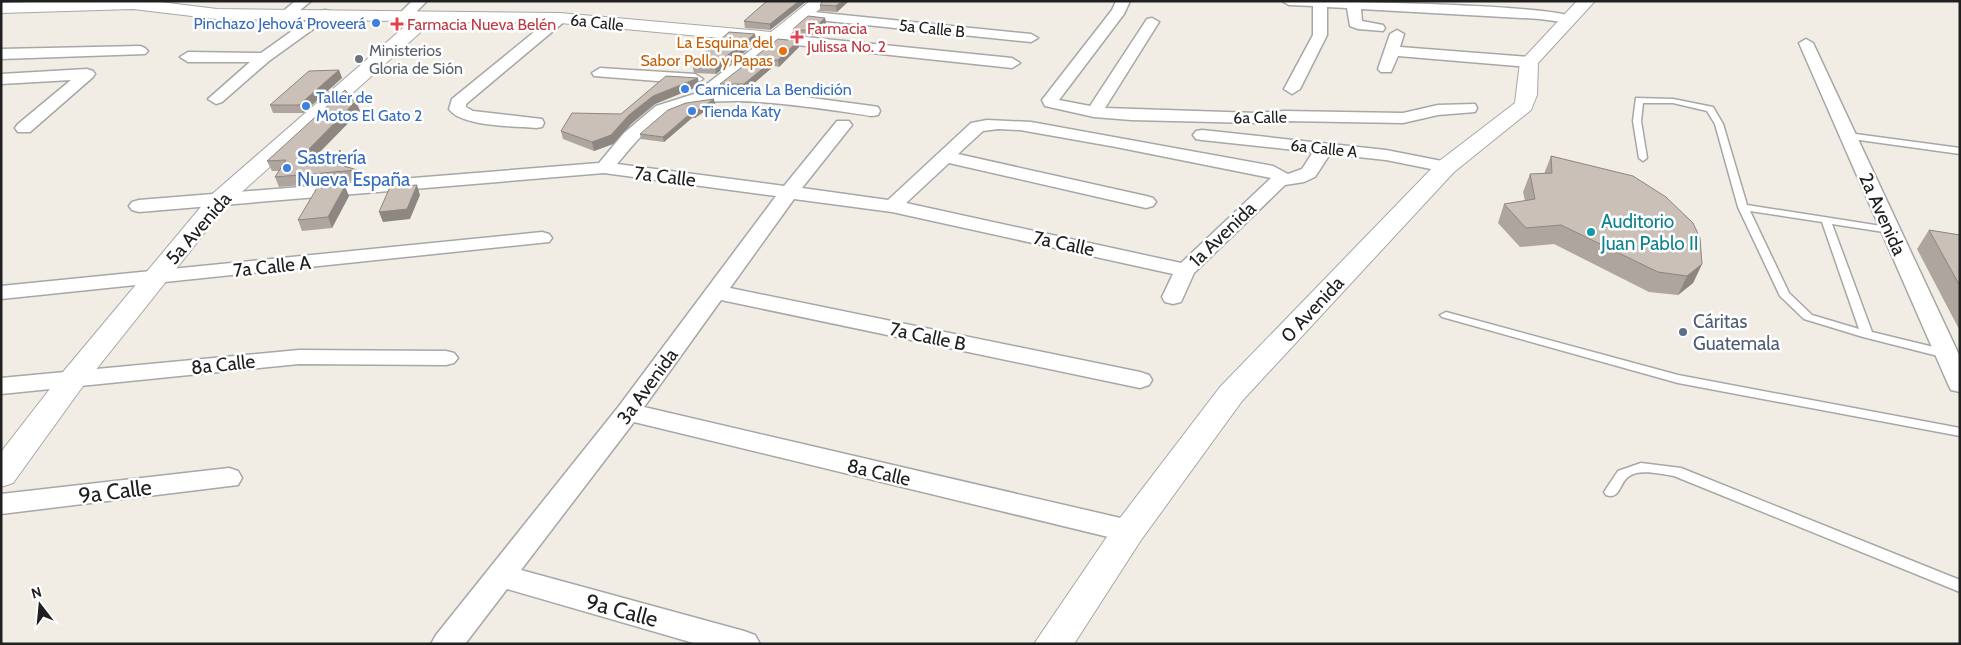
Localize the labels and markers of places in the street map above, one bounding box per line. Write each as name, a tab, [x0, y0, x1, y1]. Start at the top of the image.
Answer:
place label: Pinchazo Jehová Proveerá	[194, 14, 366, 33]
place label: Farmacia Nueva Belén	[407, 15, 556, 34]
marker: Pinchazo Jehová Proveerá	[370, 17, 382, 29]
marker: Farmacia Nueva Belén	[391, 18, 403, 30]
place label: Farmacia Julissa No. 2	[806, 19, 886, 56]
marker: Farmacia Julissa No. 2	[791, 31, 803, 43]
place label: La Esquina del Sabor Pollo y Papas	[641, 33, 773, 70]
place label: Ministerios Gloria de Sión	[369, 41, 463, 78]
marker: La Esquina del Sabor Pollo y Papas	[777, 45, 789, 57]
marker: Ministerios Gloria de Sión	[353, 53, 365, 65]
place label: Carniceria La Bendición	[695, 80, 852, 99]
marker: Carniceria La Bendición	[679, 83, 691, 95]
place label: Taller de Motos El Gato 2	[316, 88, 422, 125]
marker: Taller de Motos El Gato 2	[300, 100, 312, 112]
place label: Tienda Katy	[702, 102, 781, 121]
marker: Tienda Katy	[686, 105, 698, 117]
place label: Sastrería Nueva España	[297, 146, 410, 191]
marker: Sastrería Nueva España	[281, 162, 293, 174]
place label: Auditorio Juan Pablo II	[1600, 210, 1699, 255]
marker: Auditorio Juan Pablo II	[1585, 226, 1597, 238]
place label: Cáritas Guatemala	[1693, 310, 1780, 355]
marker: Cáritas Guatemala	[1677, 326, 1689, 338]

